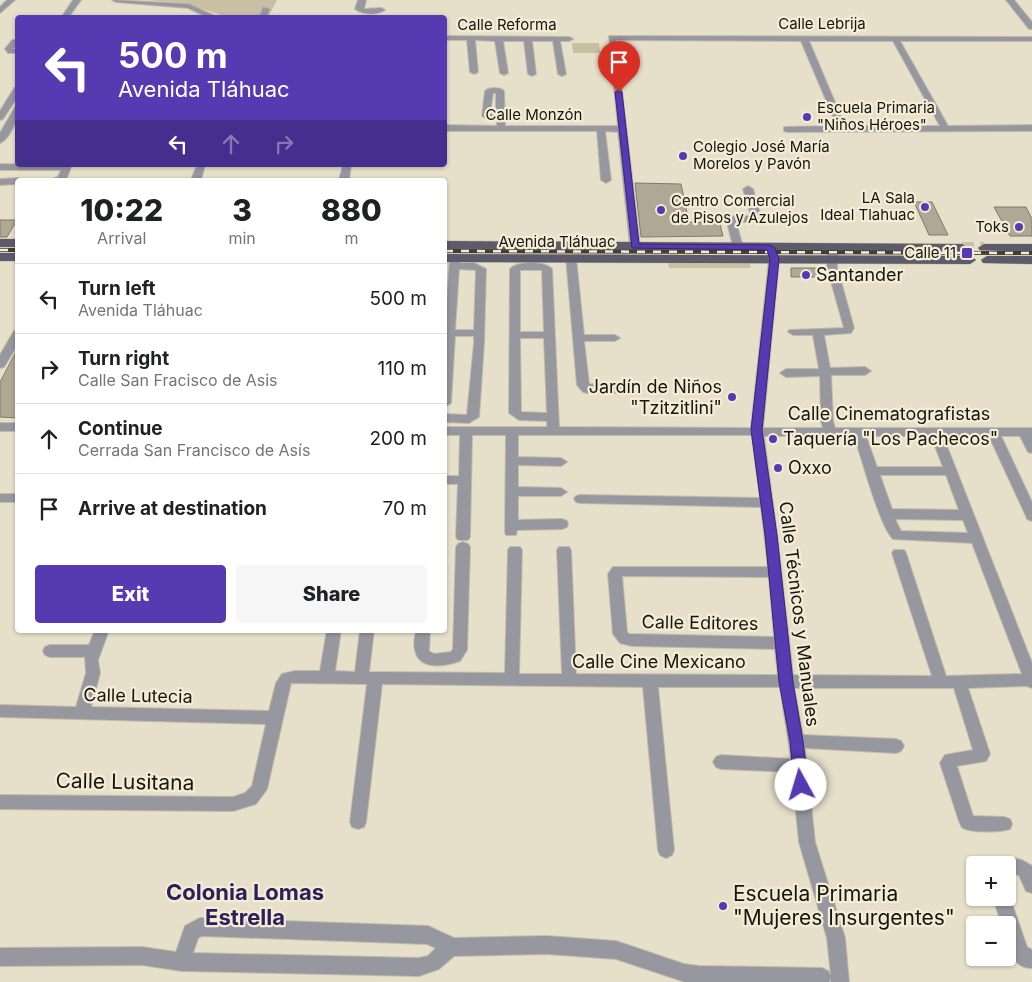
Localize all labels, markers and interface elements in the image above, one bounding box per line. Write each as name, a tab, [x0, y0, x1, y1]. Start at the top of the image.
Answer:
street label: Calle Lebrija	[778, 14, 866, 33]
street label: Calle Reforma	[457, 15, 557, 34]
text: 500 m	[118, 34, 228, 76]
icon: left	[35, 35, 100, 100]
pin	[598, 41, 640, 92]
icon: arrive	[605, 48, 633, 76]
text: Avenida Tláhuac	[118, 76, 290, 102]
place label: Escuela Primaria "Niños Héroes"	[817, 98, 935, 134]
street label: Calle Monzón	[486, 105, 582, 124]
marker: Escuela Primaria "Niños Héroes"	[801, 111, 813, 123]
icon: left	[164, 130, 192, 158]
icon: ahead	[217, 130, 245, 158]
icon: right	[270, 130, 298, 158]
place label: Colegio José María Morelos y Pavón	[693, 137, 830, 173]
marker: Colegio José María Morelos y Pavón	[677, 150, 689, 162]
place label: LA Sala Ideal Tlahuac	[820, 188, 915, 224]
place label: Centro Comercial de Pisos y Azulejos	[671, 191, 809, 227]
text: 10:22	[80, 192, 163, 228]
text: 3	[232, 192, 252, 228]
text: 880	[321, 192, 382, 228]
marker: LA Sala Ideal Tlahuac	[919, 201, 931, 213]
marker: Centro Comercial de Pisos y Azulejos	[655, 204, 667, 216]
place label: Toks	[975, 217, 1009, 236]
marker: Toks	[1013, 221, 1025, 233]
text: Arrival	[97, 228, 146, 248]
text: min	[228, 228, 256, 248]
text: m	[344, 228, 358, 248]
street label: Avenida Tláhuac	[498, 232, 616, 251]
place label: Calle 11	[904, 243, 956, 262]
marker: Calle 11	[960, 246, 974, 260]
place label: Santander	[816, 264, 904, 285]
marker: Santander	[800, 269, 812, 281]
text: Turn left	[78, 277, 156, 300]
icon: left	[35, 285, 63, 313]
text: 500 m	[369, 287, 427, 310]
text: Avenida Tláhuac	[78, 300, 203, 320]
text: Turn right	[78, 347, 169, 370]
icon: right	[35, 355, 63, 383]
text: 110 m	[378, 357, 427, 380]
text: Calle San Fracisco de Asis	[78, 370, 278, 390]
place label: Jardín de Niños "Tzitzitlini"	[589, 376, 722, 418]
marker: Jardín de Niños "Tzitzitlini"	[726, 391, 738, 403]
street label: Calle Cinematografistas	[788, 403, 990, 424]
text: Continue	[78, 417, 163, 440]
icon: ahead	[35, 425, 63, 453]
text: 200 m	[369, 427, 427, 450]
place label: Taquería "Los Pachecos"	[783, 428, 998, 449]
marker: Taquería "Los Pachecos"	[767, 433, 779, 445]
text: Cerrada San Francisco de Asís	[78, 440, 310, 460]
place label: Oxxo	[788, 457, 832, 478]
marker: Oxxo	[772, 462, 784, 474]
icon: arrive	[35, 495, 63, 523]
text: Arrive at destination	[78, 497, 267, 520]
text: 70 m	[383, 497, 427, 520]
street label: Calle Técnicos y Manuales	[775, 500, 824, 728]
button: Exit	[35, 565, 226, 623]
button: Share	[236, 565, 427, 623]
street label: Calle Editores	[641, 611, 759, 634]
street label: Calle Cine Mexicano	[572, 651, 746, 672]
street label: Calle Lutecia	[83, 684, 193, 707]
position arrow	[774, 758, 826, 810]
street label: Calle Lusitana	[55, 768, 195, 795]
map controls	[966, 856, 1016, 966]
button: +	[966, 856, 1016, 906]
district label: Colonia Lomas Estrella	[166, 879, 324, 930]
place label: Escuela Primaria "Mujeres Insurgentes"	[733, 881, 955, 930]
marker: Escuela Primaria "Mujeres Insurgentes"	[717, 900, 729, 912]
button: −	[966, 916, 1016, 966]

